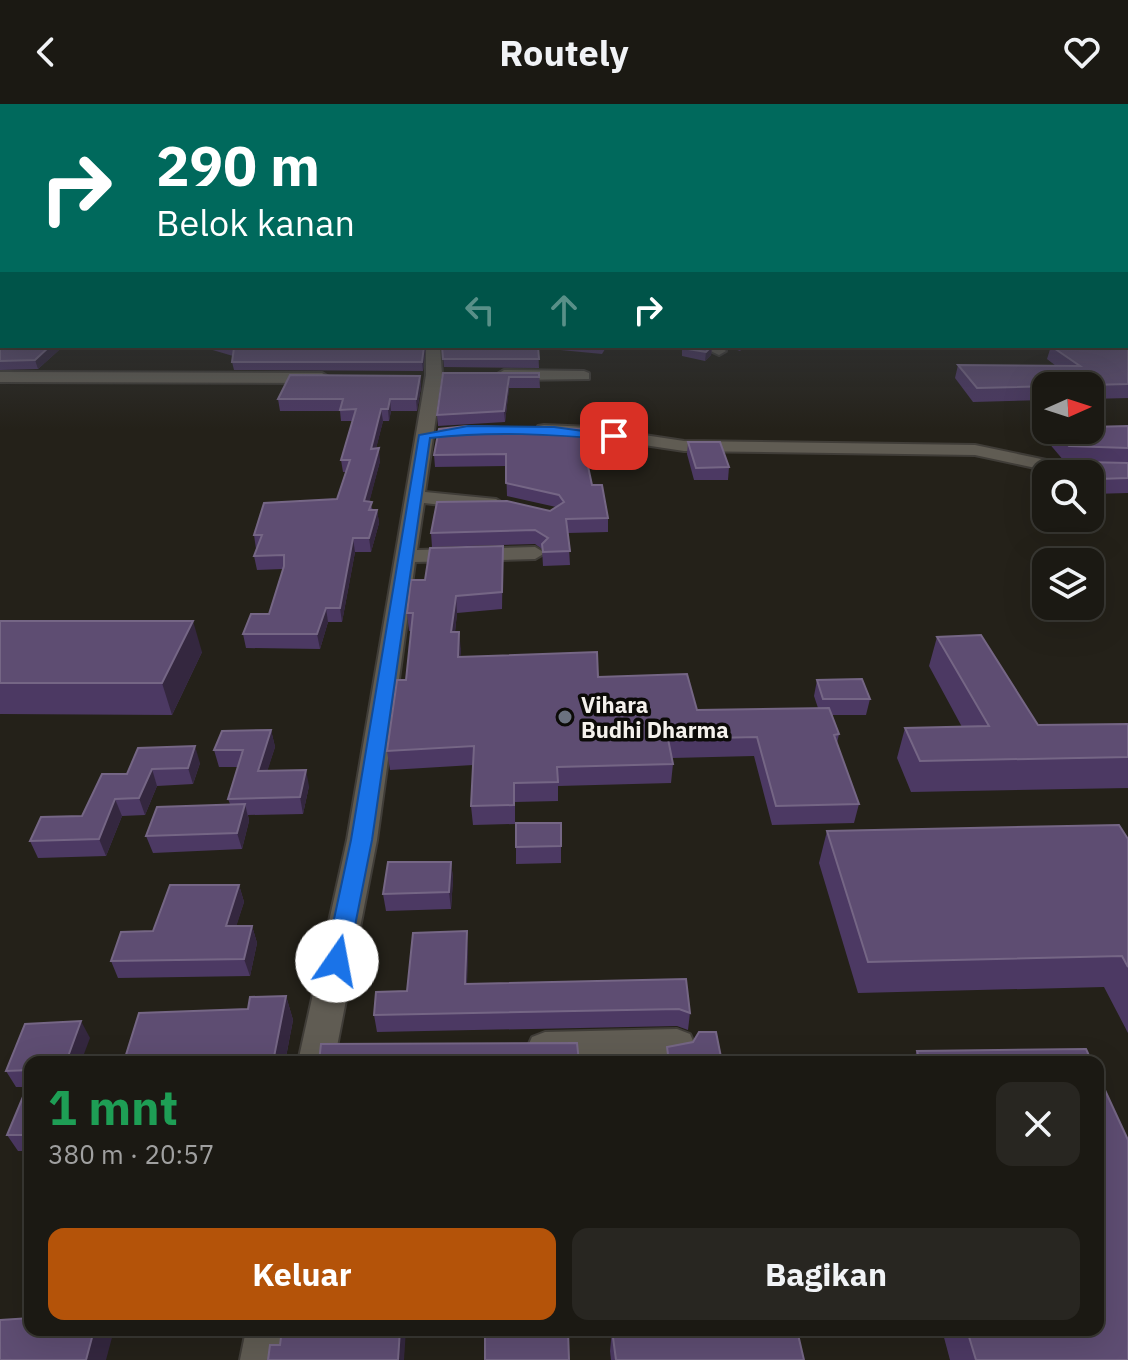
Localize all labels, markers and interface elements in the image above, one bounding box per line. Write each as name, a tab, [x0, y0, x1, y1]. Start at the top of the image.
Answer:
text: Routely	[499, 29, 629, 76]
icon: back	[24, 30, 68, 74]
icon: heart	[1060, 30, 1104, 74]
text: 290 m	[156, 129, 320, 201]
icon: right	[24, 136, 128, 240]
text: Belok kanan	[156, 199, 355, 246]
icon: left	[458, 288, 502, 332]
icon: ahead	[542, 288, 586, 332]
icon: right	[626, 288, 670, 332]
north arrow	[1032, 372, 1104, 444]
map controls	[1032, 372, 1104, 620]
pin	[580, 402, 648, 470]
icon: arrive	[592, 414, 636, 458]
button: search	[1032, 460, 1104, 532]
button: layers	[1032, 548, 1104, 620]
place label: Vihara Budhi Dharma	[581, 690, 729, 744]
marker: Vihara Budhi Dharma	[556, 708, 574, 726]
position arrow	[295, 919, 379, 1003]
text: 1 mnt	[48, 1076, 178, 1138]
button: close	[996, 1082, 1080, 1166]
text: 380 m · 20:57	[48, 1137, 214, 1171]
button: Keluar	[48, 1228, 556, 1320]
button: Bagikan	[572, 1228, 1080, 1320]

